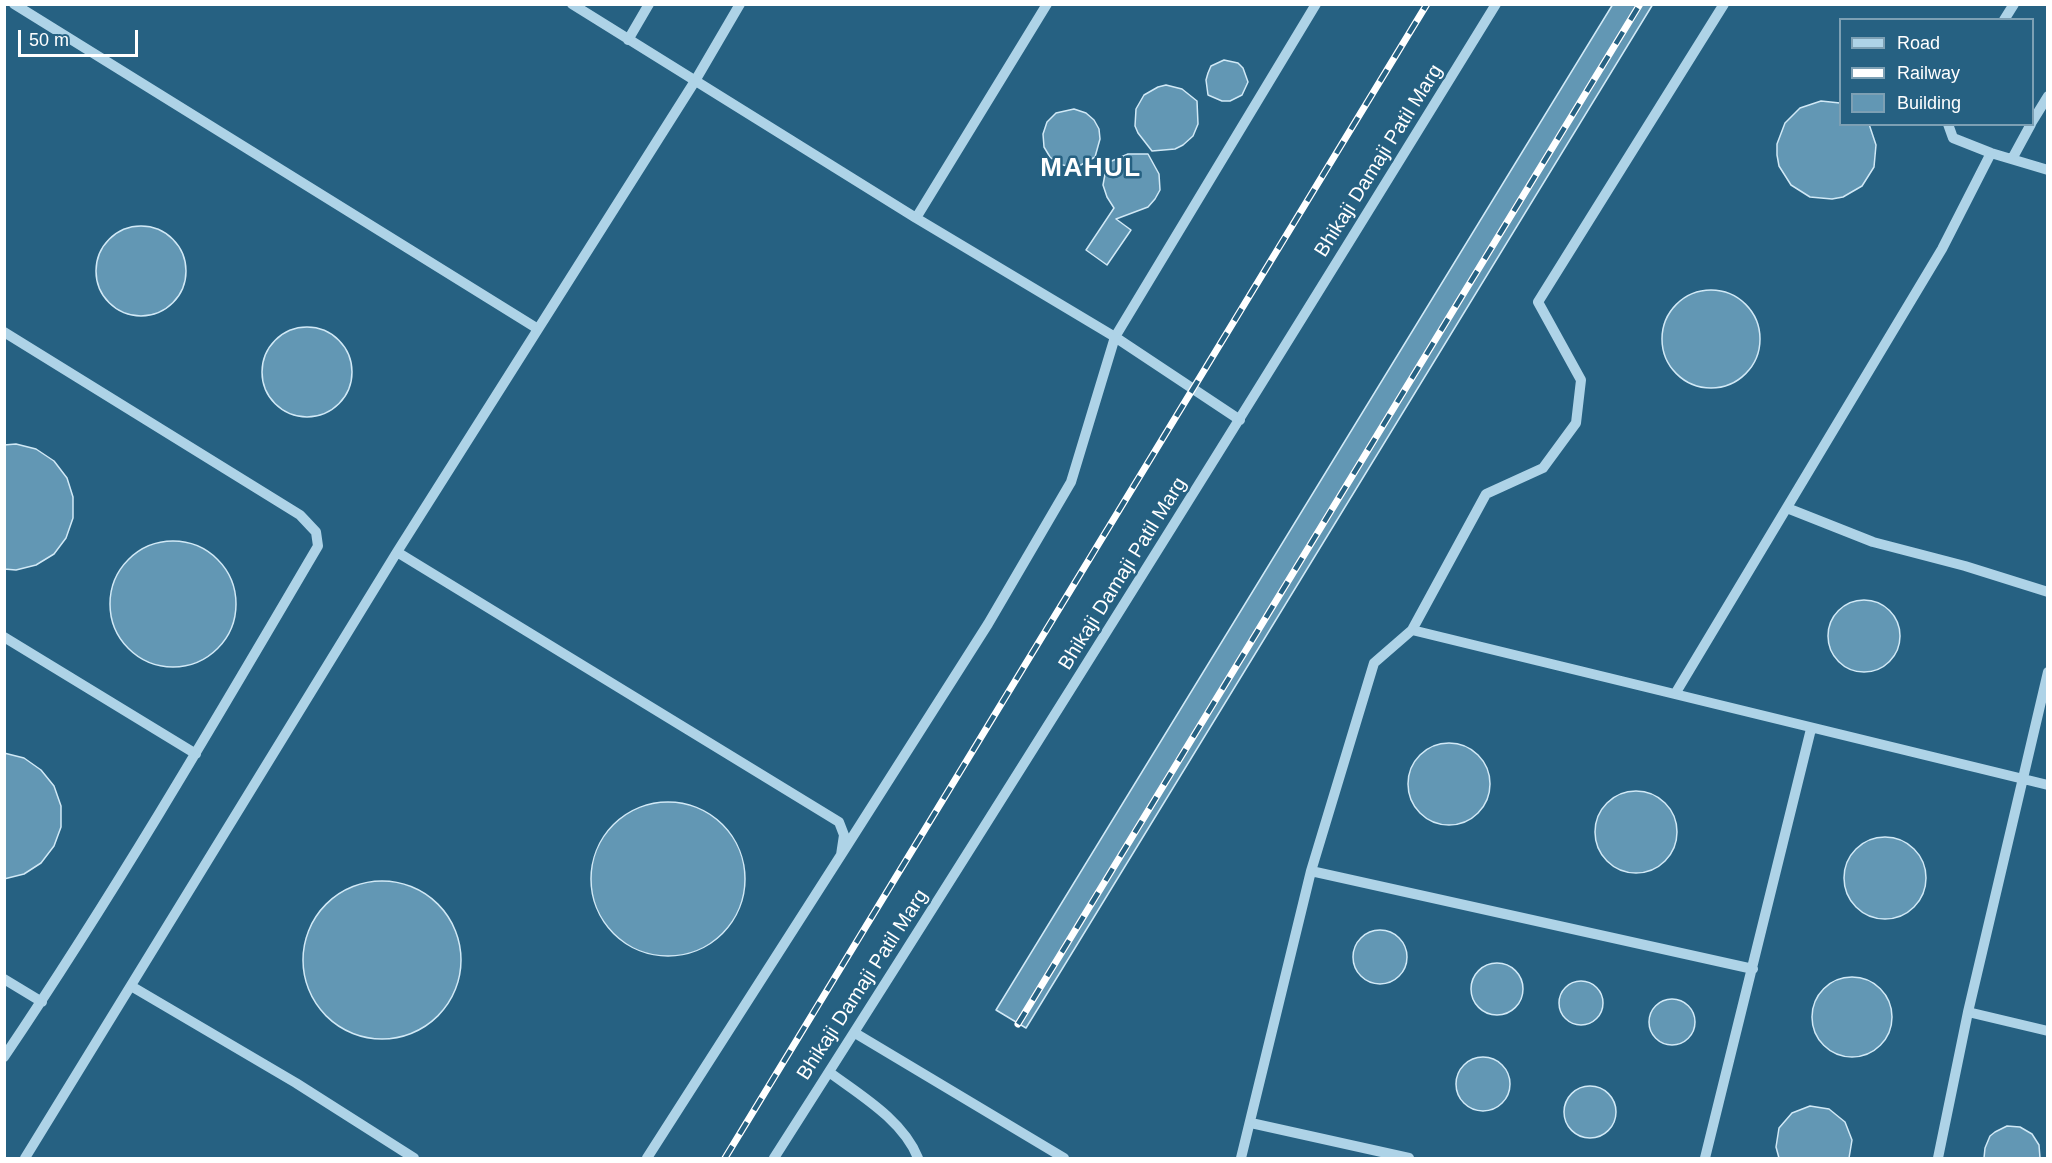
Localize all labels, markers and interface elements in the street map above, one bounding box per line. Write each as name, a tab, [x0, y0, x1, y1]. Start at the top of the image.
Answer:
scale bar	[21, 18, 141, 56]
legend	[1839, 18, 2034, 126]
text: 50 m	[29, 30, 69, 50]
text: Road	[1897, 33, 1940, 53]
street label: Bhikaji Damaji Patil Marg	[1310, 60, 1448, 262]
text: Railway	[1897, 63, 1960, 83]
text: Building	[1897, 93, 1961, 113]
district label: MAHUL	[1040, 153, 1142, 185]
street label: Bhikaji Damaji Patil Marg	[1054, 473, 1192, 675]
street label: Bhikaji Damaji Patil Marg	[792, 885, 934, 1085]

